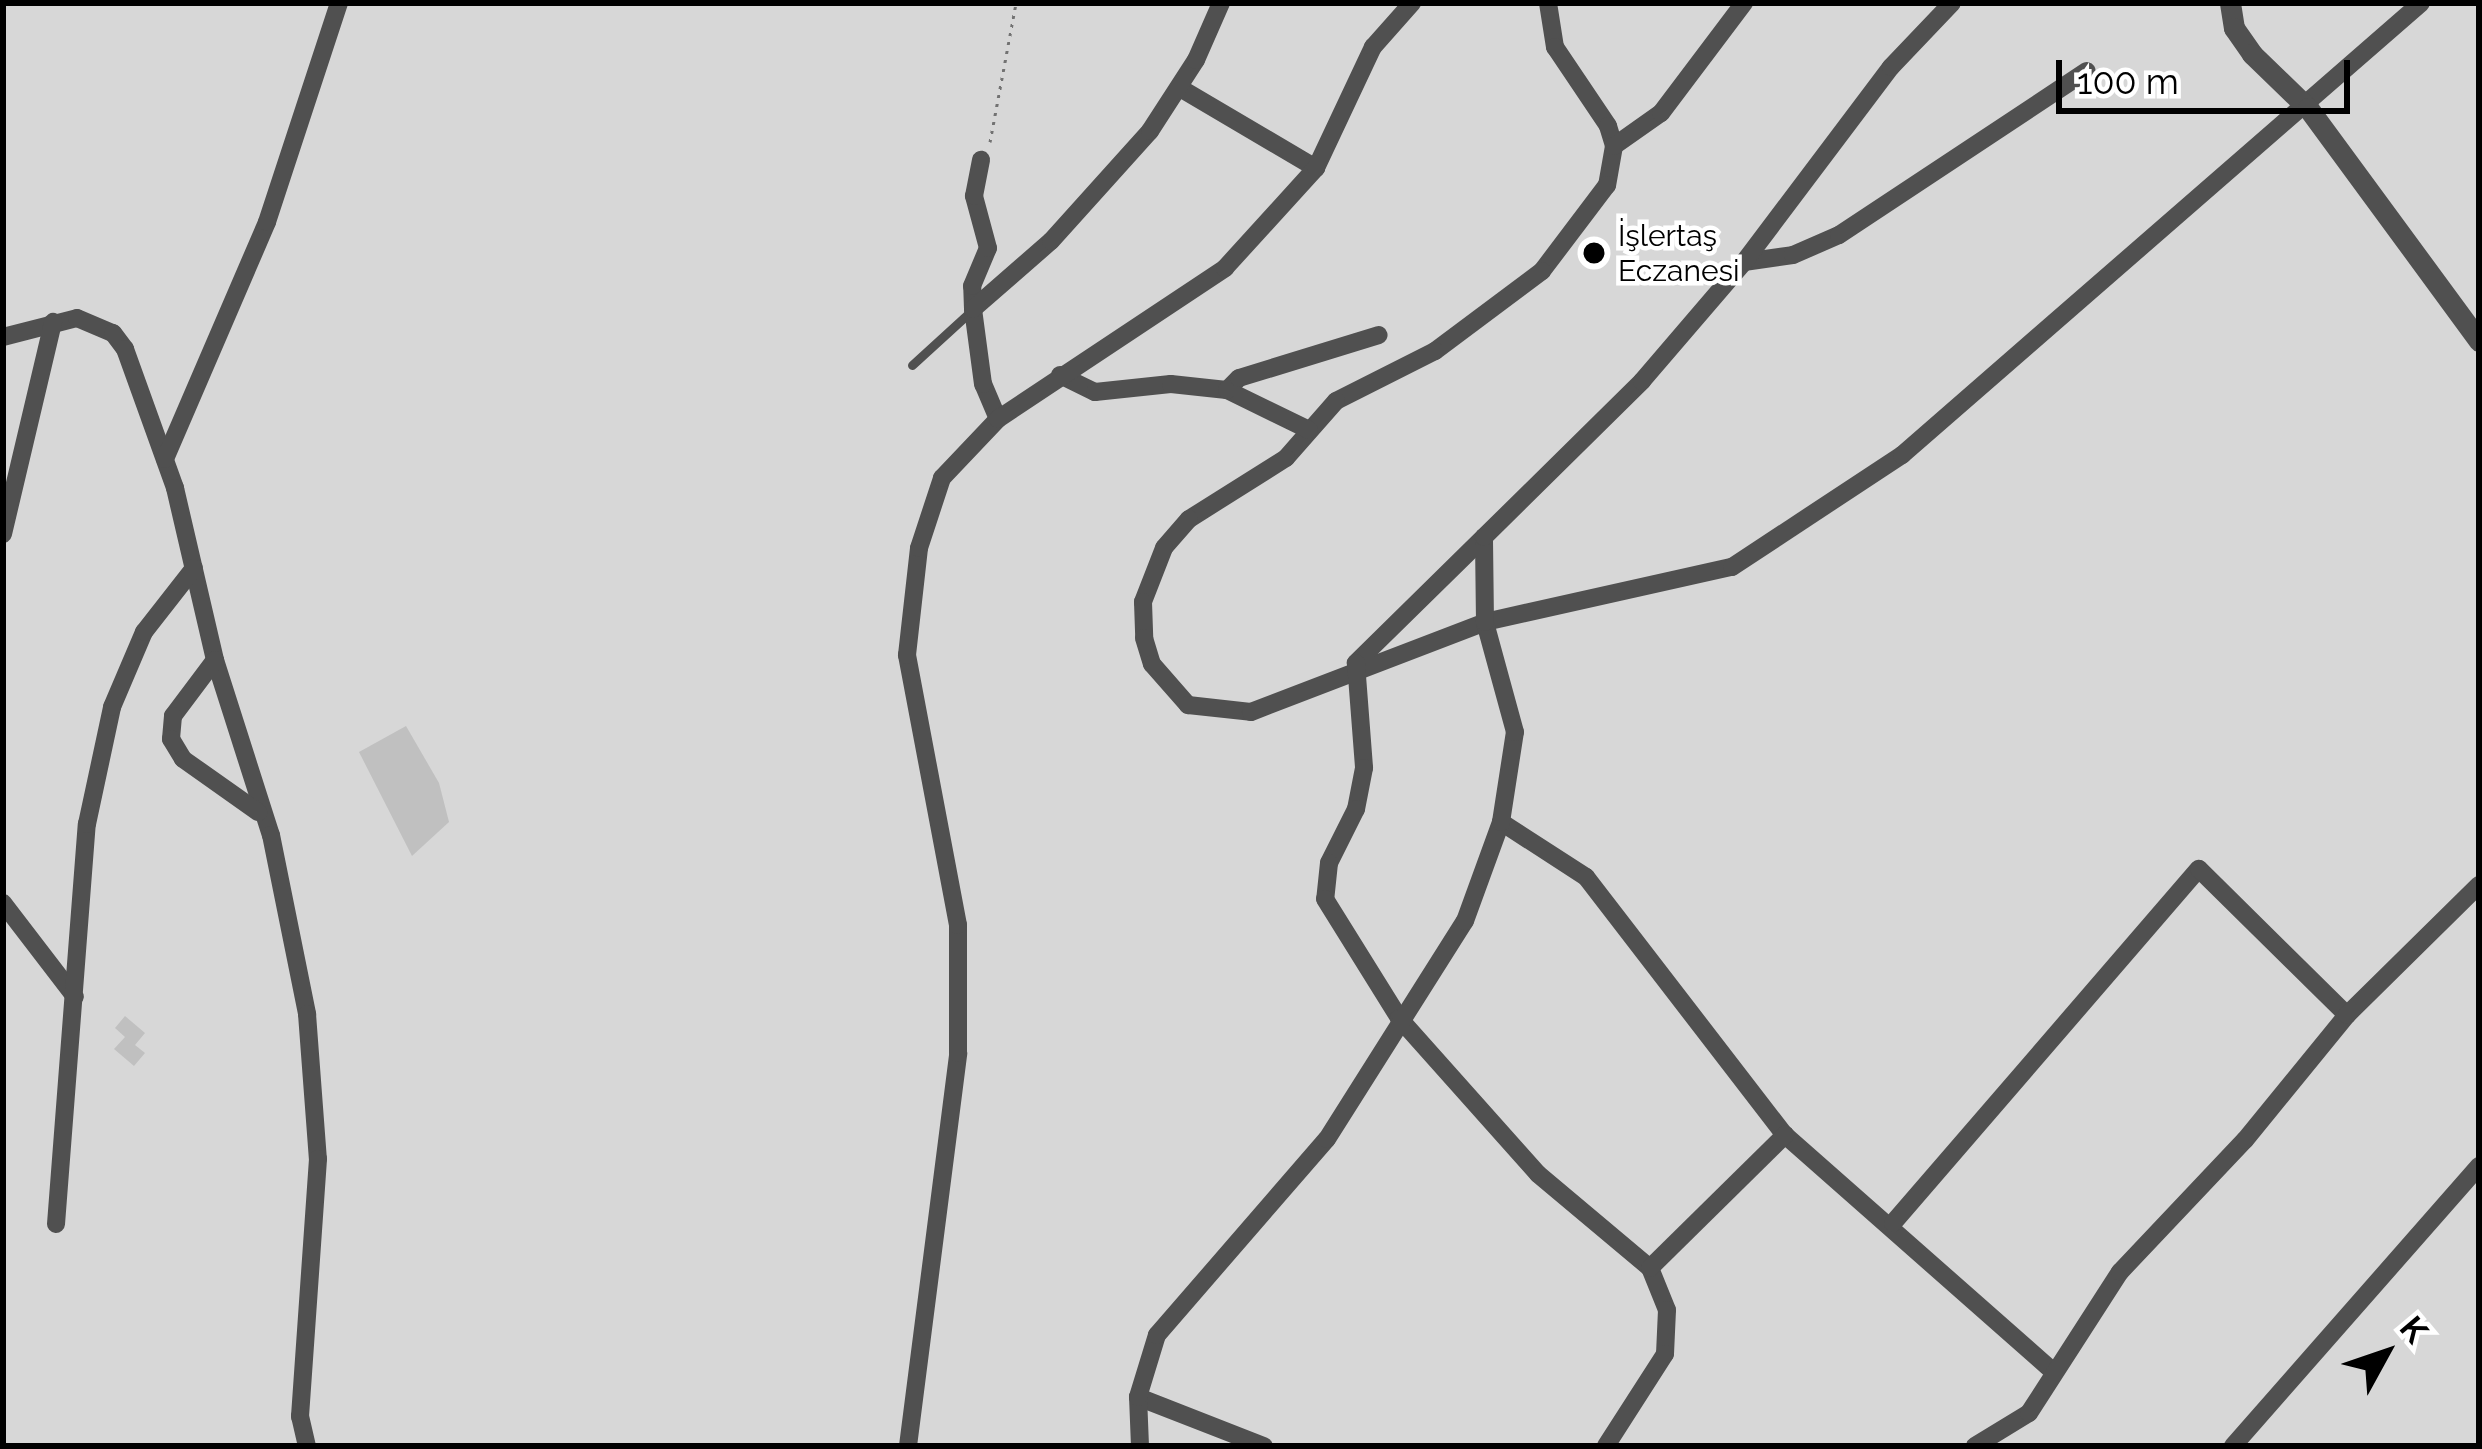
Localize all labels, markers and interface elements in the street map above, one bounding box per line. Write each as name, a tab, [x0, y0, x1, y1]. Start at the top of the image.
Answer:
scale bar	[2062, 36, 2356, 110]
text: 100 m	[2077, 60, 2179, 102]
place label: İşlertaş Eczanesi	[1618, 218, 1740, 288]
marker: İşlertaş Eczanesi	[1581, 240, 1607, 266]
north arrow	[2326, 1293, 2446, 1413]
text: K	[2392, 1309, 2436, 1351]

